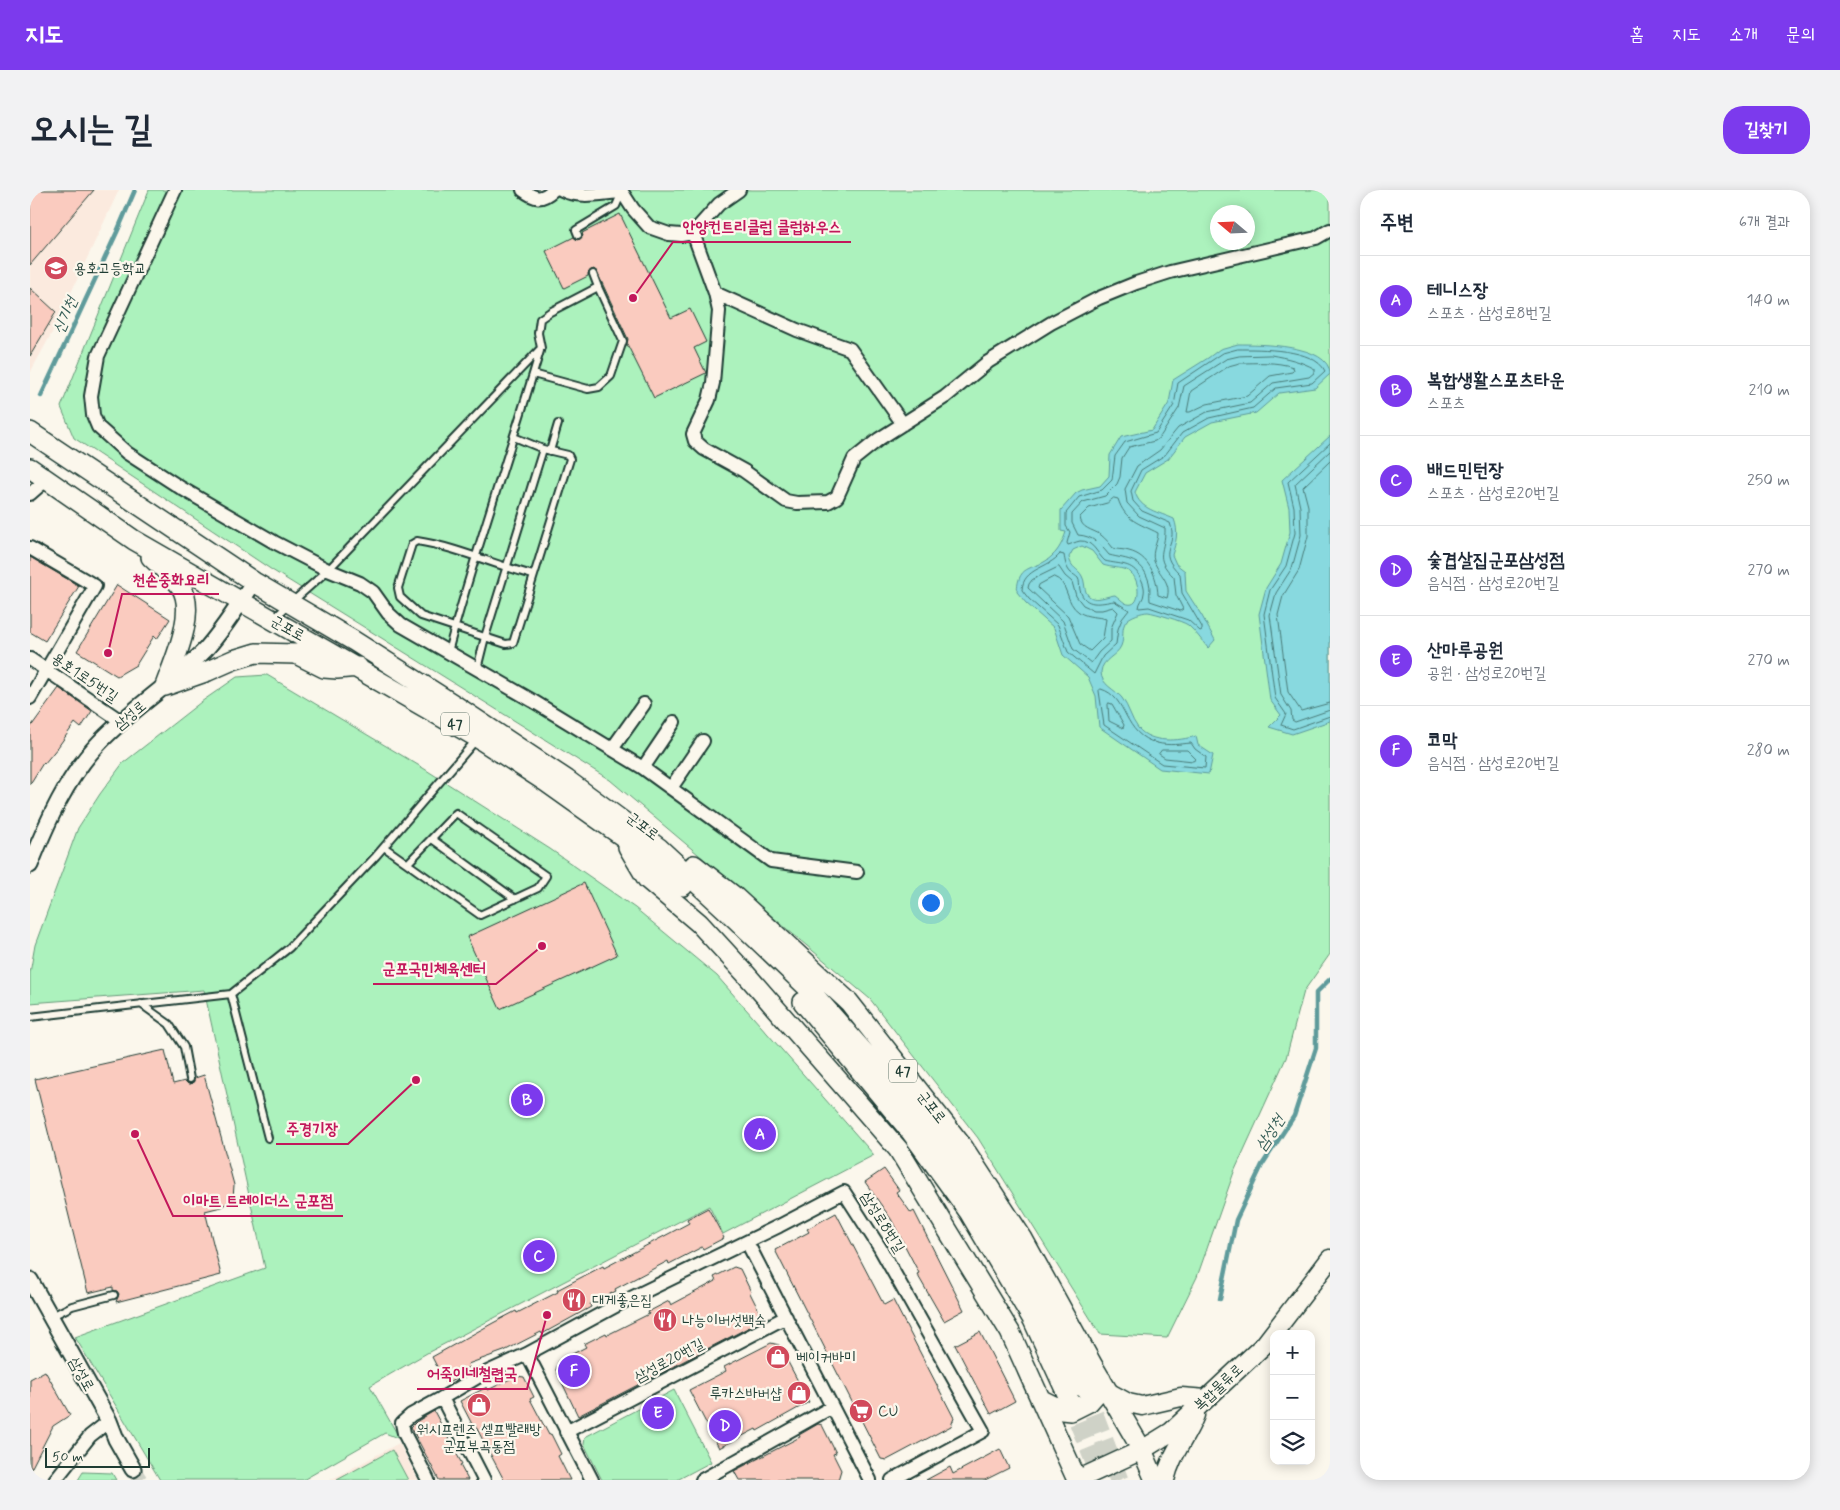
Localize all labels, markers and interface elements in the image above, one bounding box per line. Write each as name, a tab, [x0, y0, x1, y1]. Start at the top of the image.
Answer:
text: 지도	[25, 20, 64, 51]
text: 홈	[1630, 23, 1644, 47]
text: 지도	[1672, 23, 1701, 47]
text: 소개	[1729, 23, 1758, 47]
text: 문의	[1786, 23, 1815, 47]
button: 길찾기	[1723, 106, 1810, 154]
text: 오시는 길	[30, 107, 152, 153]
north arrow	[1210, 205, 1255, 250]
text: 주변	[1380, 209, 1414, 237]
callout: 안양컨트리클럽 클럽하우스	[673, 211, 851, 242]
text: 6개 결과	[1739, 212, 1790, 233]
text: 안양컨트리클럽 클럽하우스	[683, 217, 841, 238]
school or university icon: 용호고등학교	[43, 255, 69, 281]
place label: 용호고등학교	[74, 259, 146, 279]
text: 테니스장	[1427, 278, 1488, 303]
text: A	[1391, 290, 1401, 311]
text: 140 m	[1746, 290, 1790, 311]
water label: 신기천	[48, 292, 84, 338]
text: 스포츠 · 삼성로8번길	[1427, 303, 1551, 324]
text: 복합생활스포츠타운	[1427, 368, 1565, 393]
text: B	[1391, 380, 1401, 401]
text: 210 m	[1749, 380, 1790, 401]
text: 스포츠	[1427, 393, 1466, 414]
text: 배드민턴장	[1427, 458, 1503, 483]
text: C	[1390, 470, 1402, 491]
text: 250 m	[1747, 470, 1790, 491]
text: 스포츠 · 삼성로20번길	[1427, 483, 1559, 504]
text: 숯겹살집군포삼성점	[1427, 548, 1565, 573]
text: D	[1390, 560, 1402, 581]
text: 270 m	[1747, 560, 1790, 581]
callout: 천손중화요리	[122, 563, 219, 594]
text: 천손중화요리	[132, 570, 210, 591]
text: 음식점 · 삼성로20번길	[1427, 573, 1559, 594]
street label: 군포로	[267, 611, 308, 646]
text: 산마루공원	[1427, 638, 1503, 663]
street label: 용호1로5번길	[47, 648, 122, 707]
text: E	[1391, 650, 1401, 671]
text: 270 m	[1747, 650, 1790, 671]
text: 공원 · 삼성로20번길	[1427, 663, 1546, 684]
street label: 삼성로	[110, 696, 151, 735]
road number: 47	[441, 712, 469, 736]
text: 코막	[1427, 728, 1458, 753]
text: F	[1392, 740, 1400, 761]
text: 280 m	[1747, 740, 1790, 761]
text: 음식점 · 삼성로20번길	[1427, 753, 1559, 774]
street label: 군포로	[622, 808, 663, 846]
your location	[918, 890, 944, 916]
callout: 군포국민체육센터	[373, 953, 496, 984]
text: 군포국민체육센터	[383, 959, 486, 980]
road number: 47	[889, 1059, 917, 1082]
pin: B	[511, 1081, 543, 1119]
street label: 군포로	[912, 1087, 950, 1128]
water label: 삼성천	[1251, 1109, 1291, 1155]
callout: 주경기장	[276, 1113, 348, 1144]
pin: A	[744, 1115, 776, 1153]
text: 주경기장	[286, 1119, 338, 1140]
callout: 이마트 트레이더스 군포점	[173, 1185, 343, 1216]
street label: 삼성로8번길	[855, 1188, 909, 1257]
text: 이마트 트레이더스 군포점	[183, 1191, 333, 1212]
pin: C	[523, 1237, 555, 1275]
restaurant icon: 대게좋은집	[561, 1287, 587, 1313]
place label: 대게좋은집	[592, 1291, 652, 1311]
restaurant icon: 나능이버섯백숙	[652, 1307, 678, 1333]
place label: 나능이버섯백숙	[682, 1311, 767, 1331]
map controls	[1270, 1330, 1315, 1465]
button: +	[1270, 1330, 1315, 1375]
street label: 삼성로20번길	[631, 1334, 708, 1388]
shop icon: 베이커바미	[765, 1344, 791, 1370]
place label: 베이커바미	[796, 1348, 856, 1368]
pin: F	[558, 1352, 590, 1390]
street label: 삼성로	[64, 1354, 99, 1395]
callout: 어죽이네철렵국	[417, 1358, 527, 1389]
street label: 복합물류로	[1190, 1360, 1248, 1416]
text: 어죽이네철렵국	[427, 1364, 517, 1385]
button: −	[1270, 1375, 1315, 1420]
shop icon: 루카스바버샵	[786, 1380, 812, 1406]
place label: 루카스바버샵	[710, 1384, 782, 1404]
shop icon: 워시프렌즈 셀프빨래방 군포부곡동점	[466, 1392, 492, 1418]
pin: E	[642, 1394, 674, 1432]
supermarket icon: CU	[848, 1398, 874, 1424]
place label: CU	[878, 1402, 898, 1422]
pin: D	[709, 1407, 741, 1445]
place label: 워시프렌즈 셀프빨래방 군포부곡동점	[417, 1420, 542, 1457]
button: layers	[1270, 1420, 1315, 1465]
scale bar	[45, 1445, 150, 1468]
text: 50 m	[52, 1448, 83, 1466]

